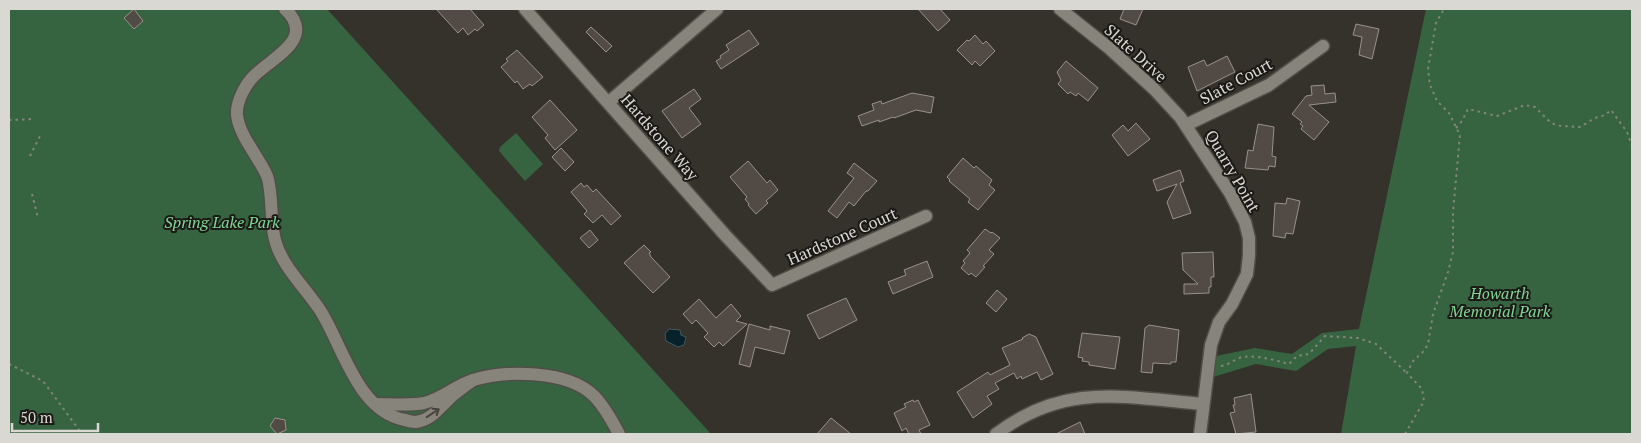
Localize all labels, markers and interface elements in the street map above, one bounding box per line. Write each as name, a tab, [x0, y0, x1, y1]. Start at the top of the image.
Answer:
street label: Slate Drive	[1100, 19, 1172, 87]
street label: Slate Court	[1196, 53, 1276, 109]
street label: Hardstone Way	[616, 89, 704, 186]
street label: Quarry Point	[1201, 126, 1266, 216]
street label: Hardstone Court	[784, 202, 900, 270]
park label: Spring Lake Park	[164, 211, 280, 233]
park label: Howarth Memorial Park	[1449, 282, 1551, 322]
scale bar	[12, 400, 99, 432]
text: 50 m	[20, 407, 53, 427]
one-way arrow	[426, 408, 440, 418]

